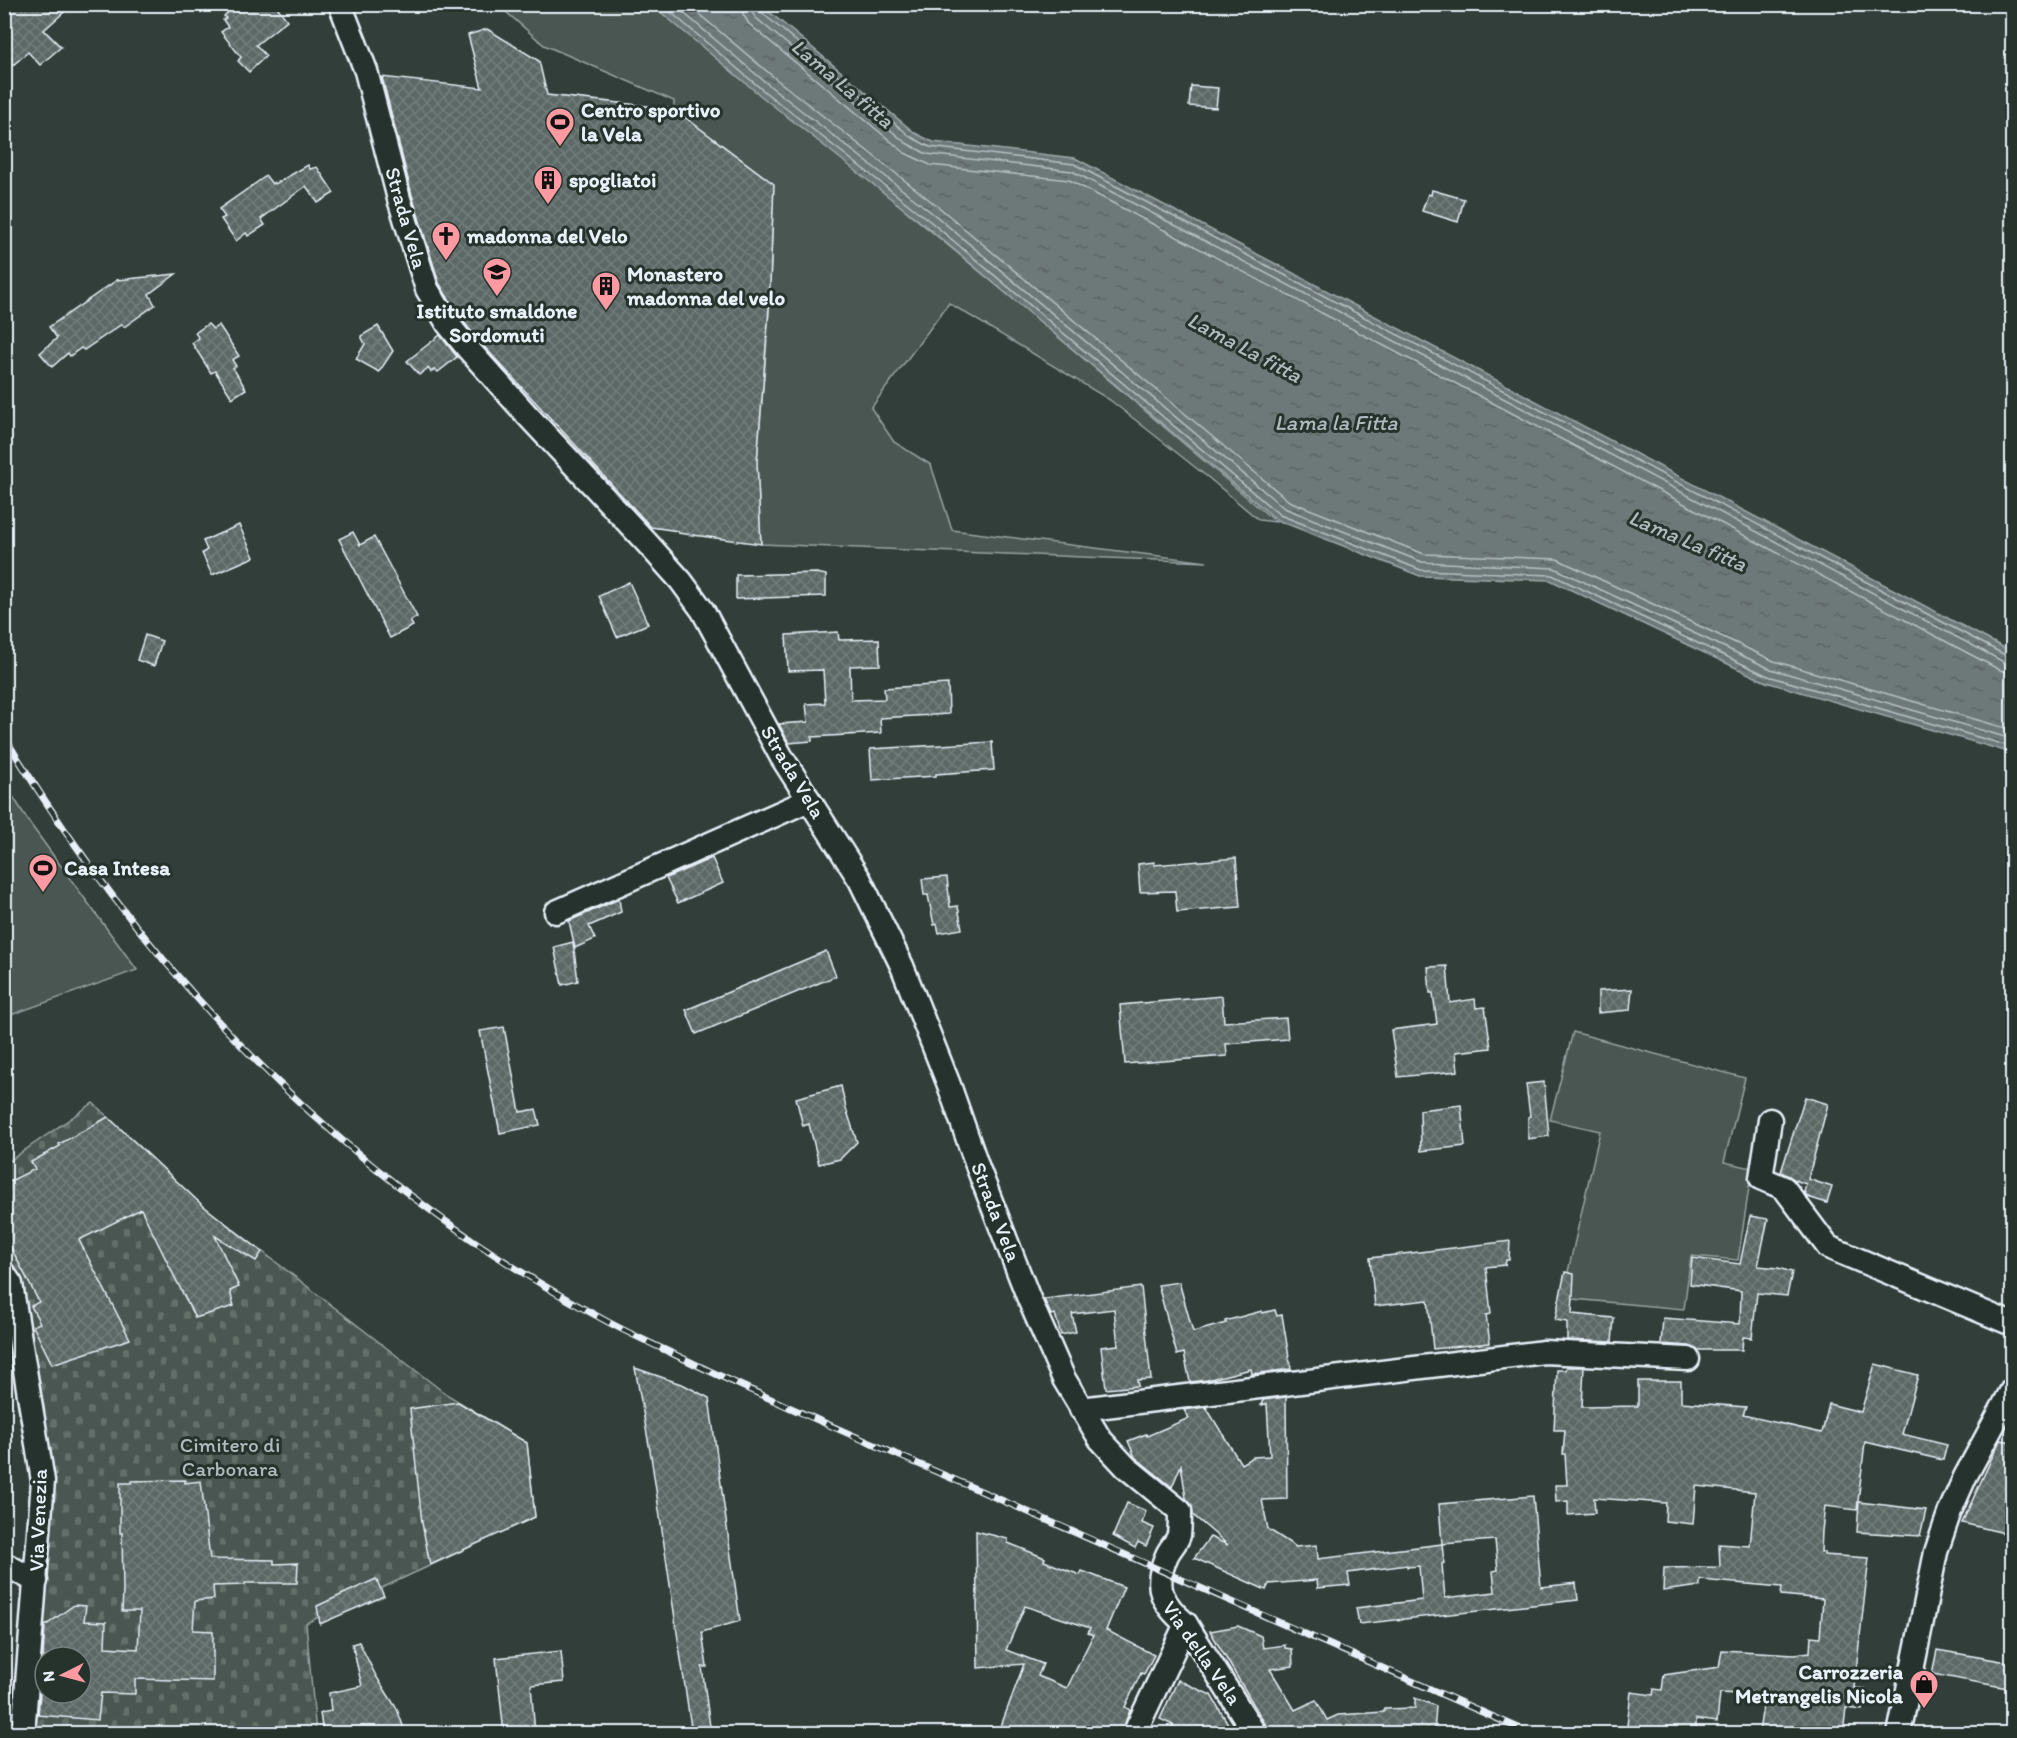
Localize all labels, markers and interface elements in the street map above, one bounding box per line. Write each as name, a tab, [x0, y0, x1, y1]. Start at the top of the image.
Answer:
water label: Lama La fitta	[786, 33, 900, 134]
place label: Centro sportivo la Vela	[581, 97, 721, 146]
sports icon: Centro sportivo la Vela	[544, 106, 576, 148]
street label: Strada Vela	[380, 164, 433, 272]
building icon: spogliatoi	[532, 164, 564, 206]
place label: spogliatoi	[569, 167, 656, 193]
church icon: madonna del Velo	[430, 220, 462, 262]
place label: madonna del Velo	[466, 223, 628, 248]
school or university icon: Istituto smaldone Sordomuti	[481, 256, 513, 298]
place label: Monastero madonna del velo	[626, 261, 785, 310]
building icon: Monastero madonna del velo	[590, 270, 622, 312]
place label: Istituto smaldone Sordomuti	[417, 298, 577, 347]
water label: Lama La fitta	[1183, 306, 1307, 389]
water label: Lama la Fitta	[1275, 409, 1399, 436]
water label: Lama La fitta	[1625, 504, 1751, 578]
street label: Strada Vela	[756, 721, 831, 823]
sports icon: Casa Intesa	[27, 852, 59, 894]
place label: Casa Intesa	[64, 855, 171, 880]
street label: Strada Vela	[966, 1159, 1027, 1265]
park label: Cimitero di Carbonara	[180, 1432, 280, 1481]
street label: Via Venezia	[23, 1468, 52, 1572]
street label: Via della Vela	[1157, 1596, 1247, 1710]
north arrow	[33, 1645, 93, 1705]
place label: Carrozzeria Metrangelis Nicola	[1735, 1659, 1904, 1709]
shop icon: Carrozzeria Metrangelis Nicola	[1908, 1668, 1940, 1710]
text: N	[39, 1670, 59, 1683]

